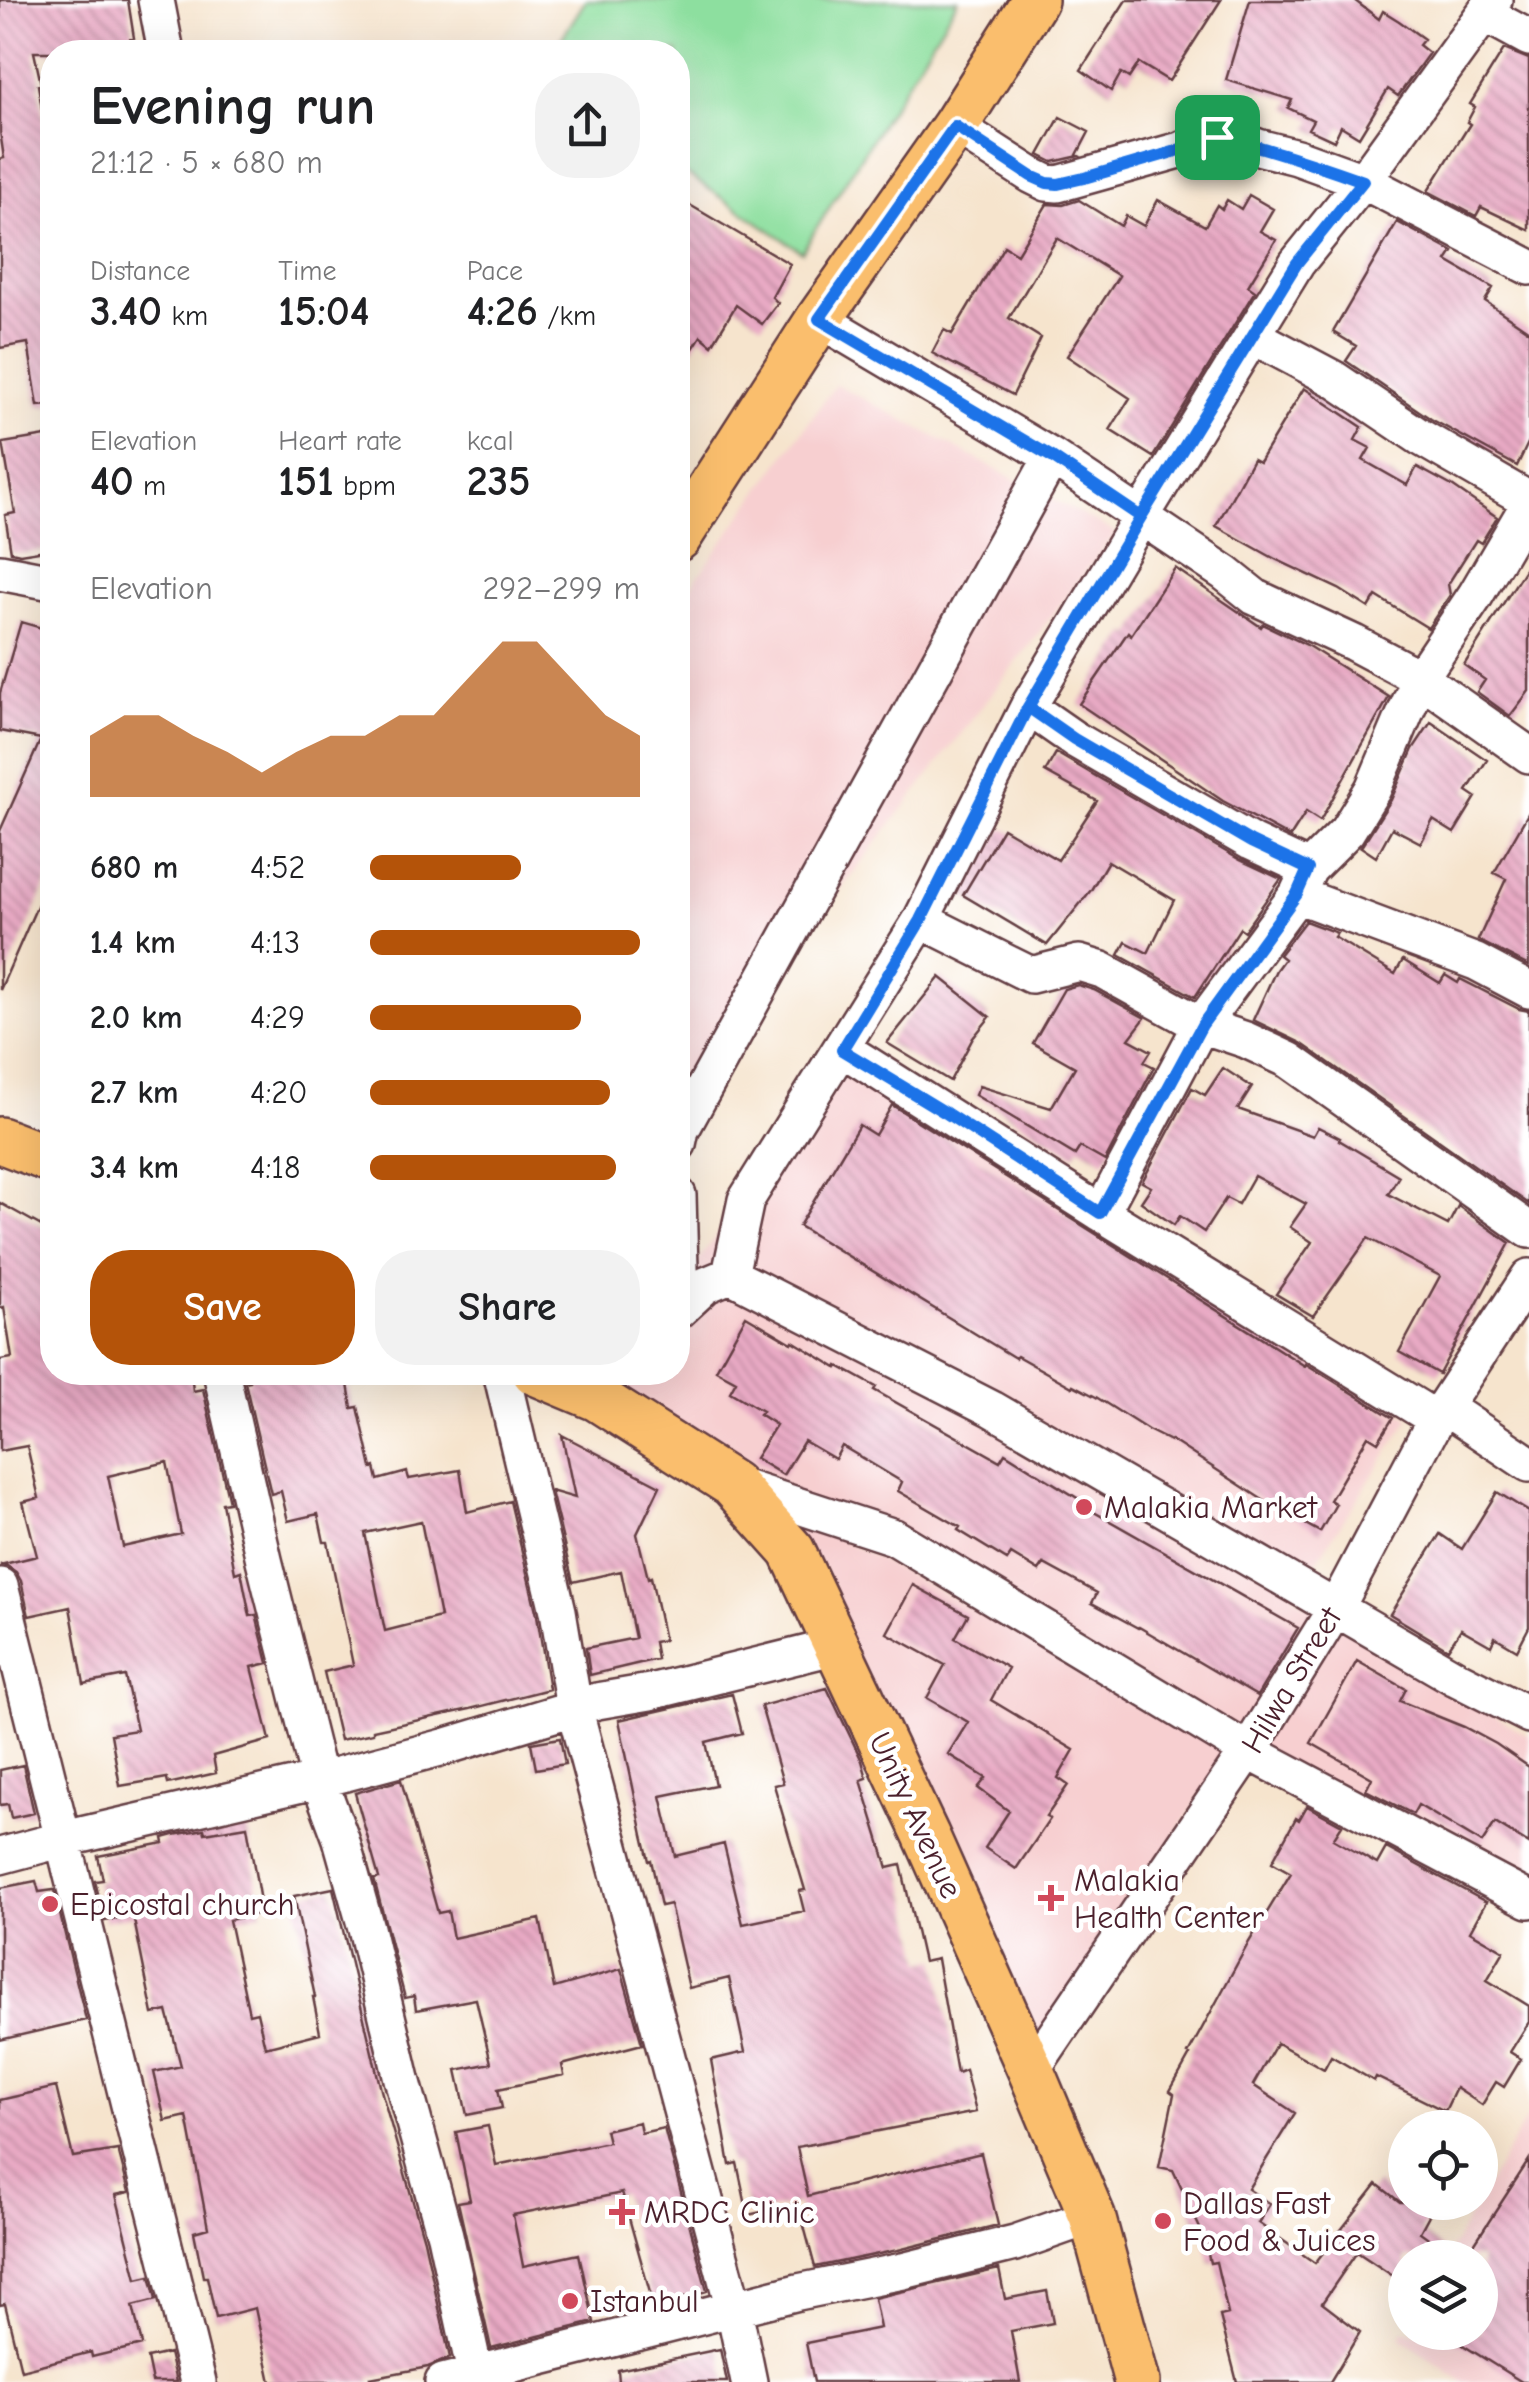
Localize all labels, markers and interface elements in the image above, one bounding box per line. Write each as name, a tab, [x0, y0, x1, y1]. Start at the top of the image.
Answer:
button: share	[535, 73, 640, 178]
text: Evening run	[90, 74, 375, 138]
pin	[1175, 95, 1260, 180]
icon: arrive	[1190, 110, 1245, 165]
text: 21:12 · 5 × 680 m	[90, 144, 323, 181]
text: Distance	[90, 255, 190, 287]
text: Time	[278, 255, 336, 287]
text: Pace	[467, 255, 523, 287]
text: 3.40	[90, 287, 162, 336]
text: 15:04	[278, 287, 370, 336]
text: 4:26	[467, 287, 538, 336]
text: km	[162, 300, 208, 332]
text: /km	[538, 300, 596, 332]
text: Elevation	[90, 425, 197, 457]
text: Heart rate	[278, 425, 402, 457]
text: kcal	[467, 425, 514, 457]
text: 40	[90, 457, 134, 506]
text: 151	[278, 457, 334, 506]
text: 235	[467, 457, 531, 506]
text: m	[134, 470, 166, 502]
text: bpm	[334, 470, 396, 502]
text: Elevation	[90, 570, 213, 607]
text: 292–299 m	[482, 570, 640, 607]
text: 680 m	[90, 849, 178, 886]
text: 4:52	[250, 849, 305, 886]
text: 1.4 km	[90, 924, 176, 961]
text: 4:13	[250, 924, 300, 961]
text: 2.0 km	[90, 999, 182, 1036]
text: 4:29	[250, 999, 305, 1036]
text: 2.7 km	[90, 1074, 179, 1111]
text: 4:20	[250, 1074, 308, 1111]
text: 3.4 km	[90, 1149, 179, 1186]
text: 4:18	[250, 1149, 300, 1186]
button: Save	[90, 1250, 355, 1365]
button: Share	[375, 1250, 640, 1365]
place label: Malakia Market	[1104, 1489, 1318, 1526]
marker: Malakia Market	[1073, 1496, 1095, 1518]
street label: Hilwa Street	[1234, 1600, 1350, 1760]
street label: Unity Avenue	[861, 1726, 970, 1904]
place label: Malakia Health Center	[1074, 1862, 1264, 1936]
marker: Malakia Health Center	[1038, 1885, 1064, 1911]
place label: Epicostal church	[70, 1886, 295, 1923]
marker: Epicostal church	[39, 1893, 61, 1915]
map controls	[1388, 2110, 1498, 2350]
button: locate	[1388, 2110, 1498, 2220]
place label: Dallas Fast Food & Juices	[1183, 2185, 1375, 2259]
place label: MRDC Clinic	[644, 2194, 815, 2231]
marker: MRDC Clinic	[609, 2199, 635, 2225]
marker: Dallas Fast Food & Juices	[1152, 2210, 1174, 2232]
button: layers	[1388, 2240, 1498, 2350]
place label: Istanbul	[590, 2283, 699, 2320]
marker: Istanbul	[559, 2290, 581, 2312]

